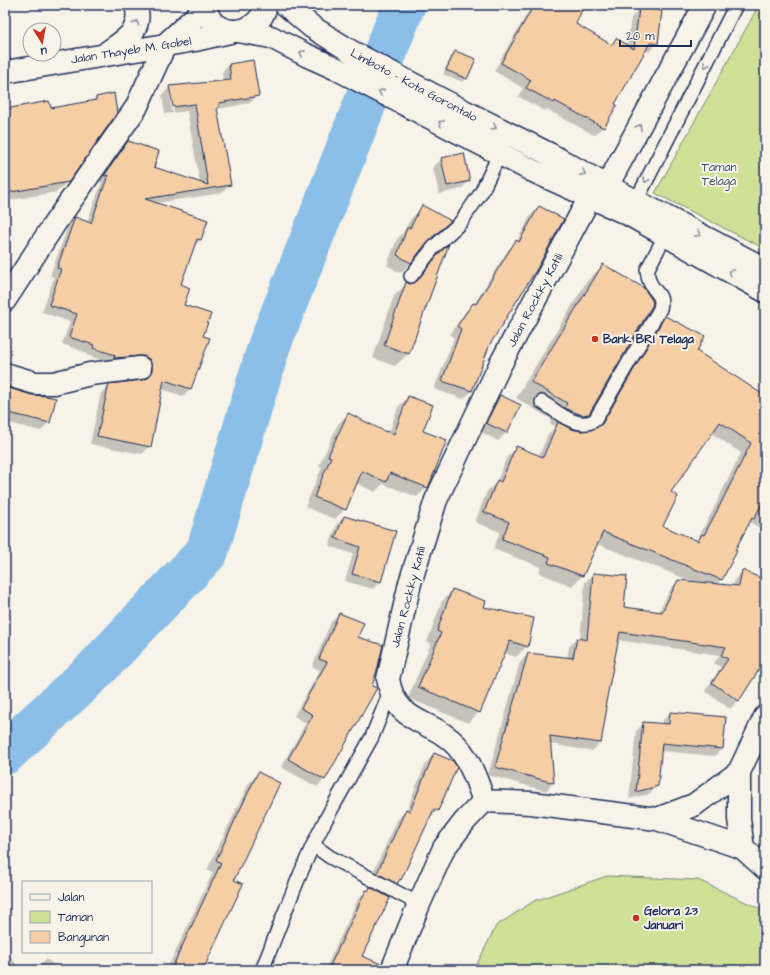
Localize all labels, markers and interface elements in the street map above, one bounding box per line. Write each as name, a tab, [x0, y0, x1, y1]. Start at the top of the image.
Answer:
one-way arrow	[131, 20, 140, 27]
north arrow	[22, 22, 62, 62]
scale bar	[620, 22, 691, 48]
text: 20 m	[626, 28, 655, 45]
street label: Jalan Thayeb M. Gobel	[69, 33, 193, 69]
text: U	[39, 43, 49, 59]
street label: Limboto - Kota Gorontalo	[347, 45, 481, 126]
one-way arrow	[299, 50, 306, 58]
one-way arrow	[703, 60, 711, 68]
one-way arrow	[378, 89, 385, 97]
one-way arrow	[437, 120, 445, 128]
one-way arrow	[490, 122, 498, 130]
one-way arrow	[634, 124, 642, 131]
park label: Taman Telaga	[701, 159, 737, 191]
one-way arrow	[579, 169, 586, 176]
one-way arrow	[644, 176, 651, 183]
one-way arrow	[694, 229, 701, 237]
street label: Jalan Rockky Katili	[504, 250, 568, 351]
one-way arrow	[728, 270, 735, 277]
place label: Bank BRI Telaga	[603, 331, 695, 350]
marker: Bank BRI Telaga	[590, 334, 600, 344]
street label: Jalan Rockky Katili	[387, 545, 431, 650]
legend	[22, 881, 152, 953]
text: Jalan	[58, 889, 84, 906]
place label: Gelora 23 Januari	[643, 903, 699, 934]
text: Taman	[58, 909, 93, 926]
marker: Gelora 23 Januari	[631, 913, 641, 923]
text: Bangunan	[58, 929, 109, 947]

